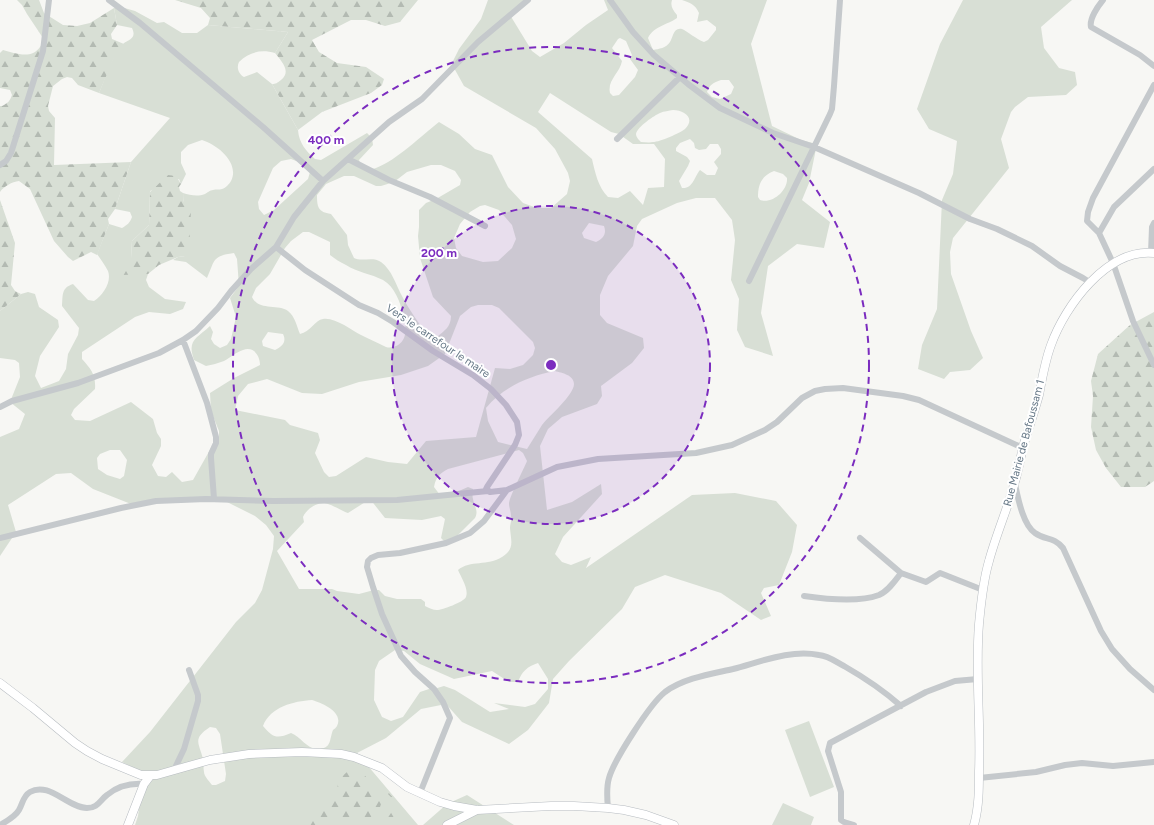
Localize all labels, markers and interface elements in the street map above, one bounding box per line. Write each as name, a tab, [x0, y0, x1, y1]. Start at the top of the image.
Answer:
text: 400 m	[308, 133, 344, 147]
text: 200 m	[421, 246, 457, 260]
street label: Vers le carrefour le maire	[384, 301, 492, 381]
centre of rings	[544, 358, 558, 372]
street label: Rue Mairie de Bafoussam 1	[1001, 378, 1047, 508]

